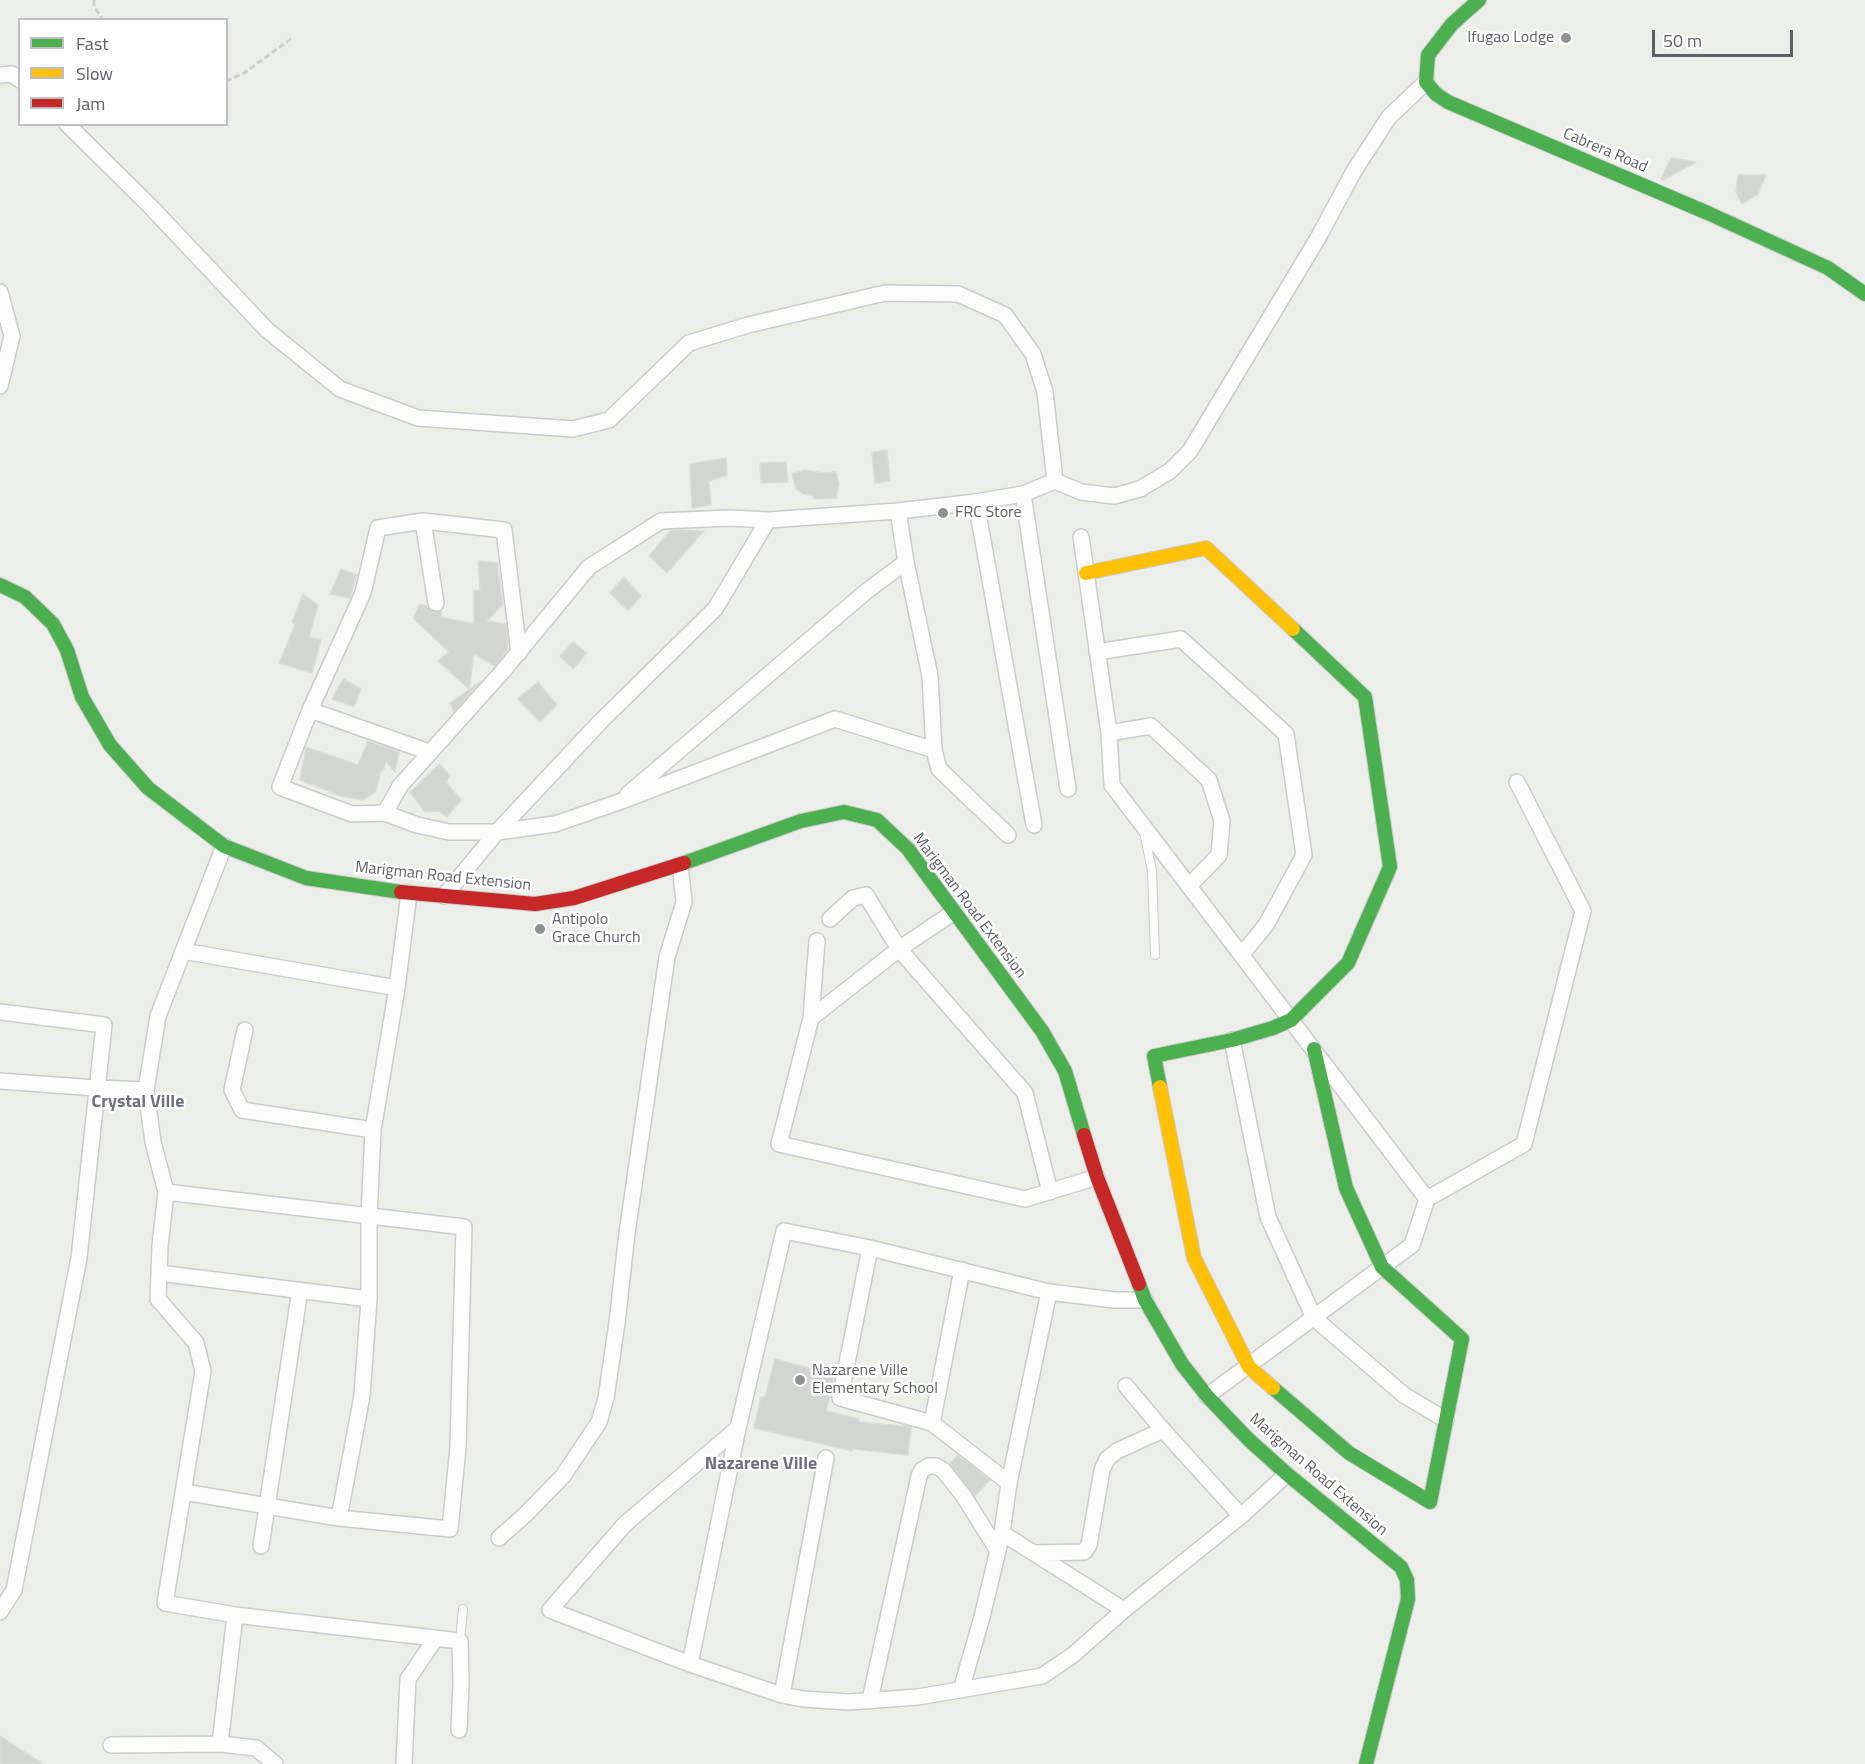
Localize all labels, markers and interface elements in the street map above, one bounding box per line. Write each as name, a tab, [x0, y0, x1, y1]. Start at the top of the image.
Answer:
legend	[18, 18, 228, 126]
scale bar	[1655, 18, 1796, 56]
text: 50 m	[1663, 27, 1702, 54]
place label: Ifugao Lodge	[1467, 28, 1554, 48]
text: Fast	[76, 30, 109, 57]
marker: Ifugao Lodge	[1559, 31, 1573, 45]
text: Slow	[76, 60, 113, 87]
text: Jam	[76, 90, 105, 117]
street label: Cabrera Road	[1560, 125, 1650, 177]
place label: FRC Store	[955, 503, 1022, 523]
marker: FRC Store	[936, 506, 950, 520]
street label: Marigman Road Extension	[908, 830, 1030, 982]
street label: Marigman Road Extension	[354, 858, 532, 896]
place label: Antipolo Grace Church	[552, 910, 641, 948]
marker: Antipolo Grace Church	[533, 922, 547, 936]
district label: Crystal Ville	[92, 1092, 184, 1114]
place label: Nazarene Ville Elementary School	[812, 1361, 938, 1399]
marker: Nazarene Ville Elementary School	[793, 1373, 807, 1387]
street label: Marigman Road Extension	[1245, 1410, 1391, 1540]
district label: Nazarene Ville	[705, 1454, 817, 1476]

